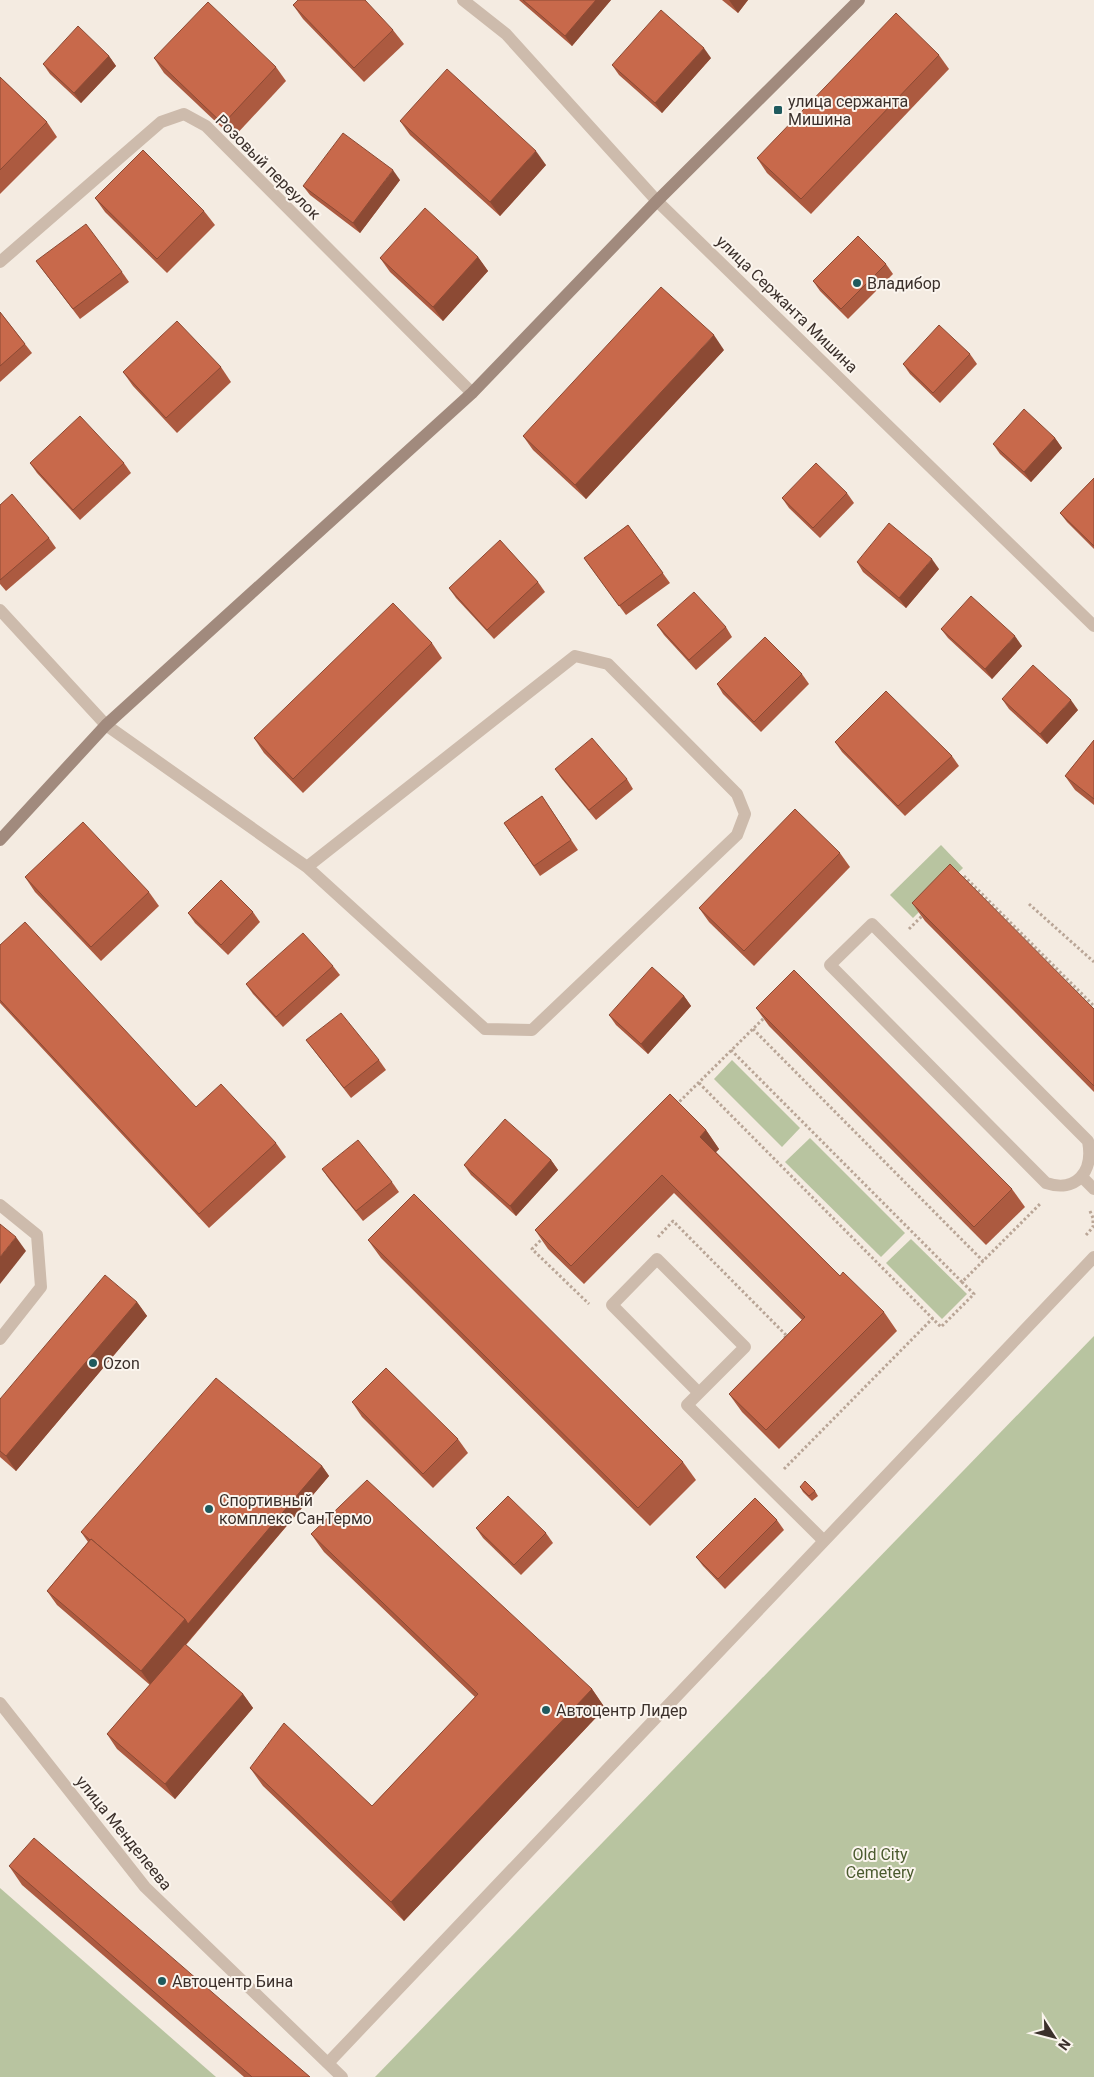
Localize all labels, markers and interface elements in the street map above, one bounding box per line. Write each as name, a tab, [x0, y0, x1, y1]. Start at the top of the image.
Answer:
place label: улица cержанта Мишина	[788, 92, 908, 129]
marker: улица cержанта Мишина	[772, 104, 784, 116]
street label: Розовый переулок	[212, 111, 325, 224]
street label: улица Сержанта Мишина	[712, 231, 862, 377]
place label: Владибор	[867, 274, 941, 293]
marker: Владибор	[851, 277, 863, 289]
place label: Ozon	[103, 1354, 140, 1373]
marker: Ozon	[87, 1357, 99, 1369]
place label: Спортивный комплекс СанТермо	[219, 1491, 372, 1528]
marker: Спортивный комплекс СанТермо	[203, 1503, 215, 1515]
place label: Автоцентр Лидер	[556, 1701, 688, 1720]
marker: Автоцентр Лидер	[540, 1704, 552, 1716]
street label: улица Менделеева	[72, 1772, 176, 1894]
park label: Old City Cemetery	[846, 1845, 915, 1882]
place label: Автоцентр Бина	[172, 1972, 293, 1991]
marker: Автоцентр Бина	[156, 1975, 168, 1987]
north arrow	[1029, 2012, 1079, 2062]
text: N	[1055, 2036, 1074, 2053]

